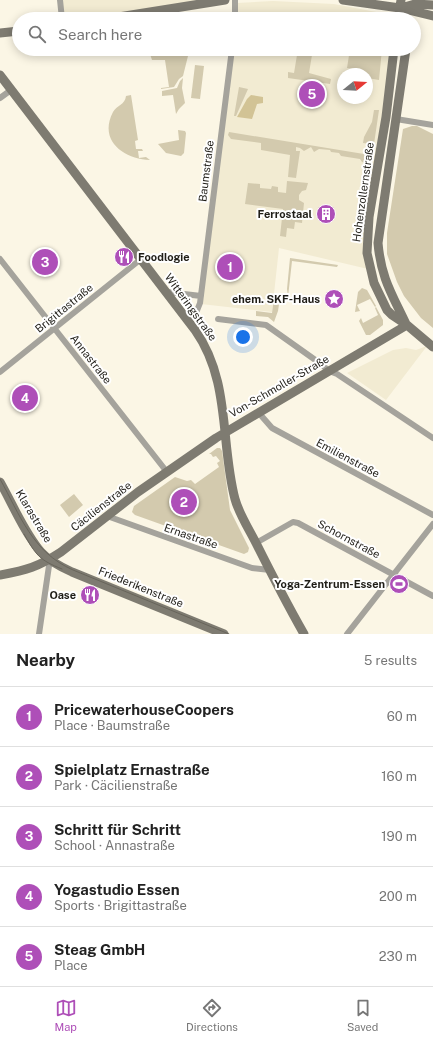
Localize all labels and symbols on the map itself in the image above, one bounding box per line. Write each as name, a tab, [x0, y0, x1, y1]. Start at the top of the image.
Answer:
north arrow	[337, 68, 373, 104]
pin: 5	[299, 79, 325, 109]
street label: Baumstraße	[196, 139, 216, 203]
street label: Hohenzollernstraße	[350, 141, 376, 243]
building icon: Ferrostaal	[315, 203, 337, 225]
place label: Ferrostaal	[257, 208, 312, 220]
restaurant icon: Foodlogie	[113, 246, 135, 268]
pin: 3	[32, 247, 58, 277]
place label: Foodlogie	[138, 251, 190, 263]
pin: 1	[217, 252, 243, 282]
street label: Witteringstraße	[163, 271, 219, 343]
street label: Brigittastraße	[33, 281, 95, 335]
place icon: ehem. SKF-Haus	[323, 288, 345, 310]
place label: ehem. SKF-Haus	[232, 293, 320, 305]
your location	[233, 327, 253, 347]
street label: Annastraße	[68, 332, 114, 386]
street label: Von-Schmoller-Straße	[227, 353, 331, 419]
pin: 4	[12, 383, 38, 413]
street label: Emilienstraße	[314, 436, 382, 480]
street label: Cäcilienstraße	[68, 479, 134, 533]
street label: Klarastraße	[14, 487, 54, 545]
pin: 2	[171, 487, 197, 517]
street label: Schornstraße	[316, 517, 382, 561]
street label: Ernastraße	[163, 521, 219, 551]
street label: Friederikenstraße	[97, 564, 185, 610]
sports icon: Yoga-Zentrum-Essen	[388, 573, 410, 595]
place label: Yoga-Zentrum-Essen	[274, 578, 385, 590]
restaurant icon: Oase	[79, 584, 101, 606]
place label: Oase	[50, 589, 76, 601]

